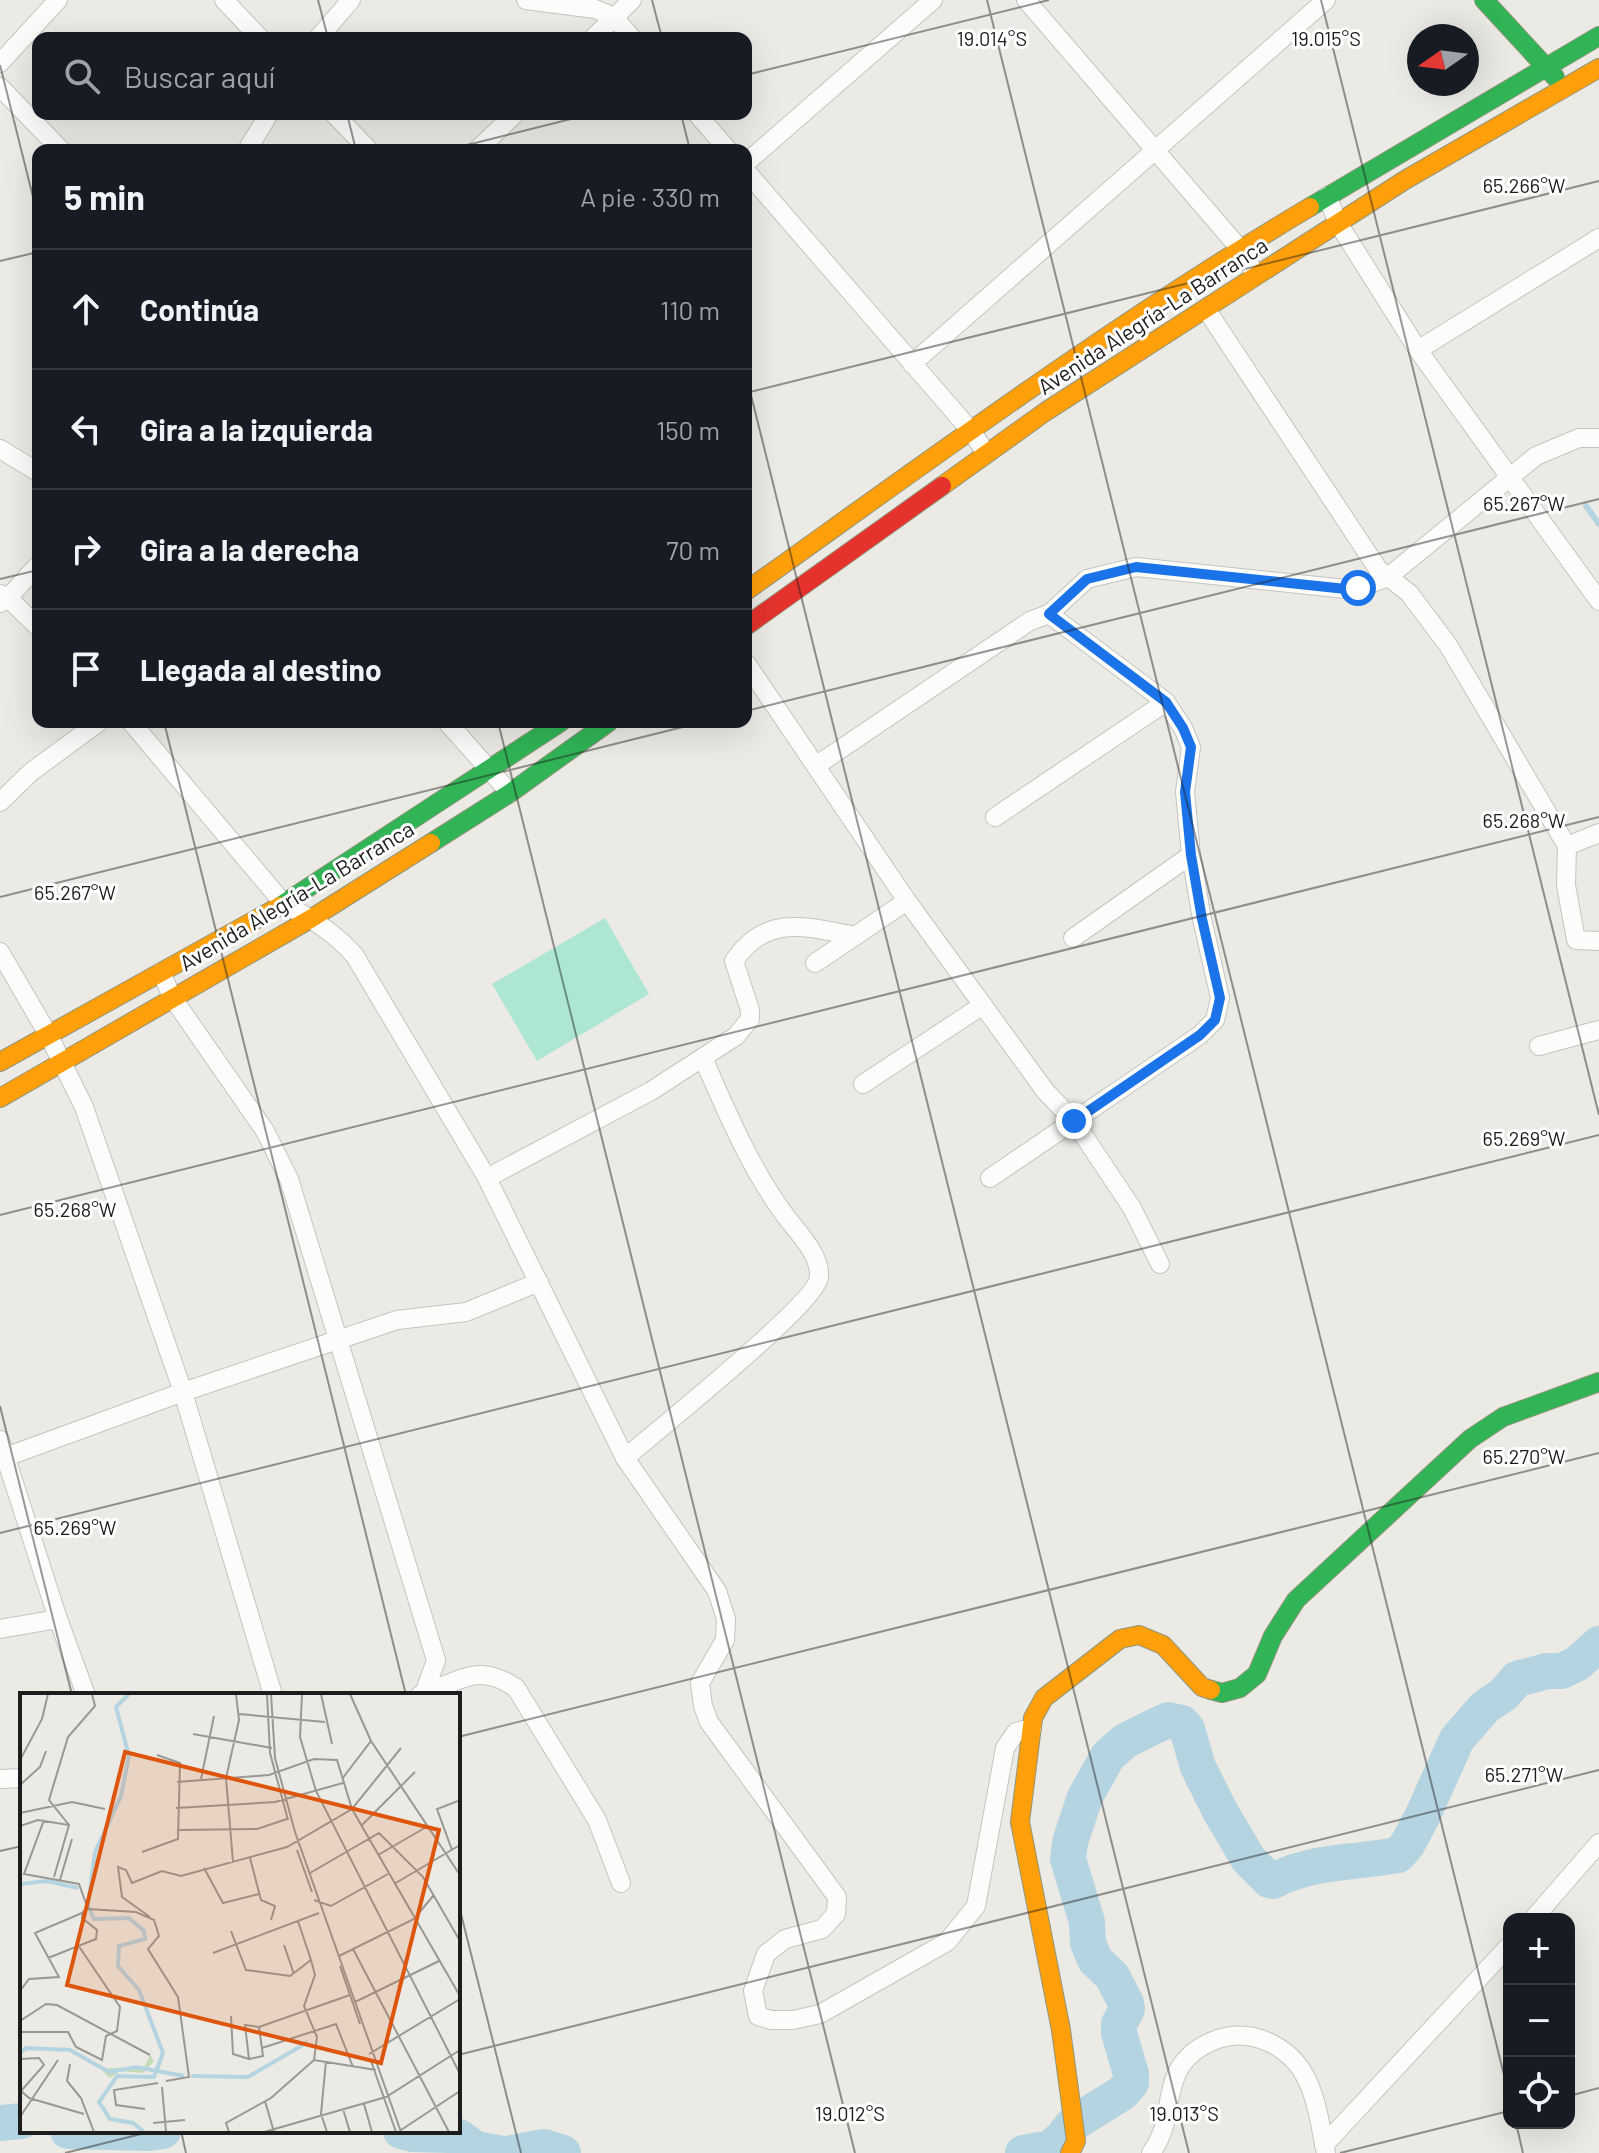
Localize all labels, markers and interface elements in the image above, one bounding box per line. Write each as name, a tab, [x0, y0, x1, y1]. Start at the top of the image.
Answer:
north arrow	[1407, 24, 1479, 96]
text: 19.014°S	[957, 26, 1027, 50]
text: 19.015°S	[1291, 26, 1361, 50]
search box	[32, 32, 752, 120]
icon: search	[60, 54, 104, 98]
text: Buscar aquí	[124, 58, 275, 94]
text: 65.266°W	[1483, 173, 1566, 197]
text: 5 min	[64, 176, 145, 217]
text: A pie · 330 m	[580, 181, 720, 212]
street label: Avenida Alegría-La Barranca	[1032, 231, 1272, 399]
icon: ahead	[64, 287, 108, 331]
text: Continúa	[140, 291, 259, 327]
text: 110 m	[660, 294, 720, 325]
icon: left	[64, 407, 108, 451]
text: Gira a la izquierda	[140, 411, 373, 447]
text: 150 m	[656, 414, 720, 445]
text: 65.267°W	[1483, 491, 1565, 515]
icon: right	[64, 527, 108, 571]
text: Gira a la derecha	[140, 531, 359, 567]
text: 70 m	[666, 534, 720, 565]
route start	[1340, 570, 1376, 606]
icon: arrive	[64, 647, 108, 691]
text: Llegada al destino	[140, 651, 382, 687]
text: 65.268°W	[1483, 808, 1566, 832]
street label: Avenida Alegría-La Barranca	[174, 815, 418, 975]
text: 65.267°W	[34, 880, 116, 904]
route end	[1056, 1103, 1092, 1139]
text: 65.269°W	[1483, 1126, 1566, 1150]
text: 65.268°W	[34, 1197, 117, 1221]
text: 65.270°W	[1483, 1444, 1566, 1468]
text: 65.269°W	[34, 1515, 117, 1539]
inset map	[20, 1693, 460, 2133]
text: 65.271°W	[1485, 1762, 1564, 1786]
map controls	[1503, 1913, 1575, 2129]
button: +	[1503, 1913, 1575, 1985]
button: −	[1503, 1985, 1575, 2057]
button: locate	[1503, 2057, 1575, 2129]
text: 19.012°S	[815, 2101, 885, 2125]
text: 19.013°S	[1149, 2101, 1219, 2125]

